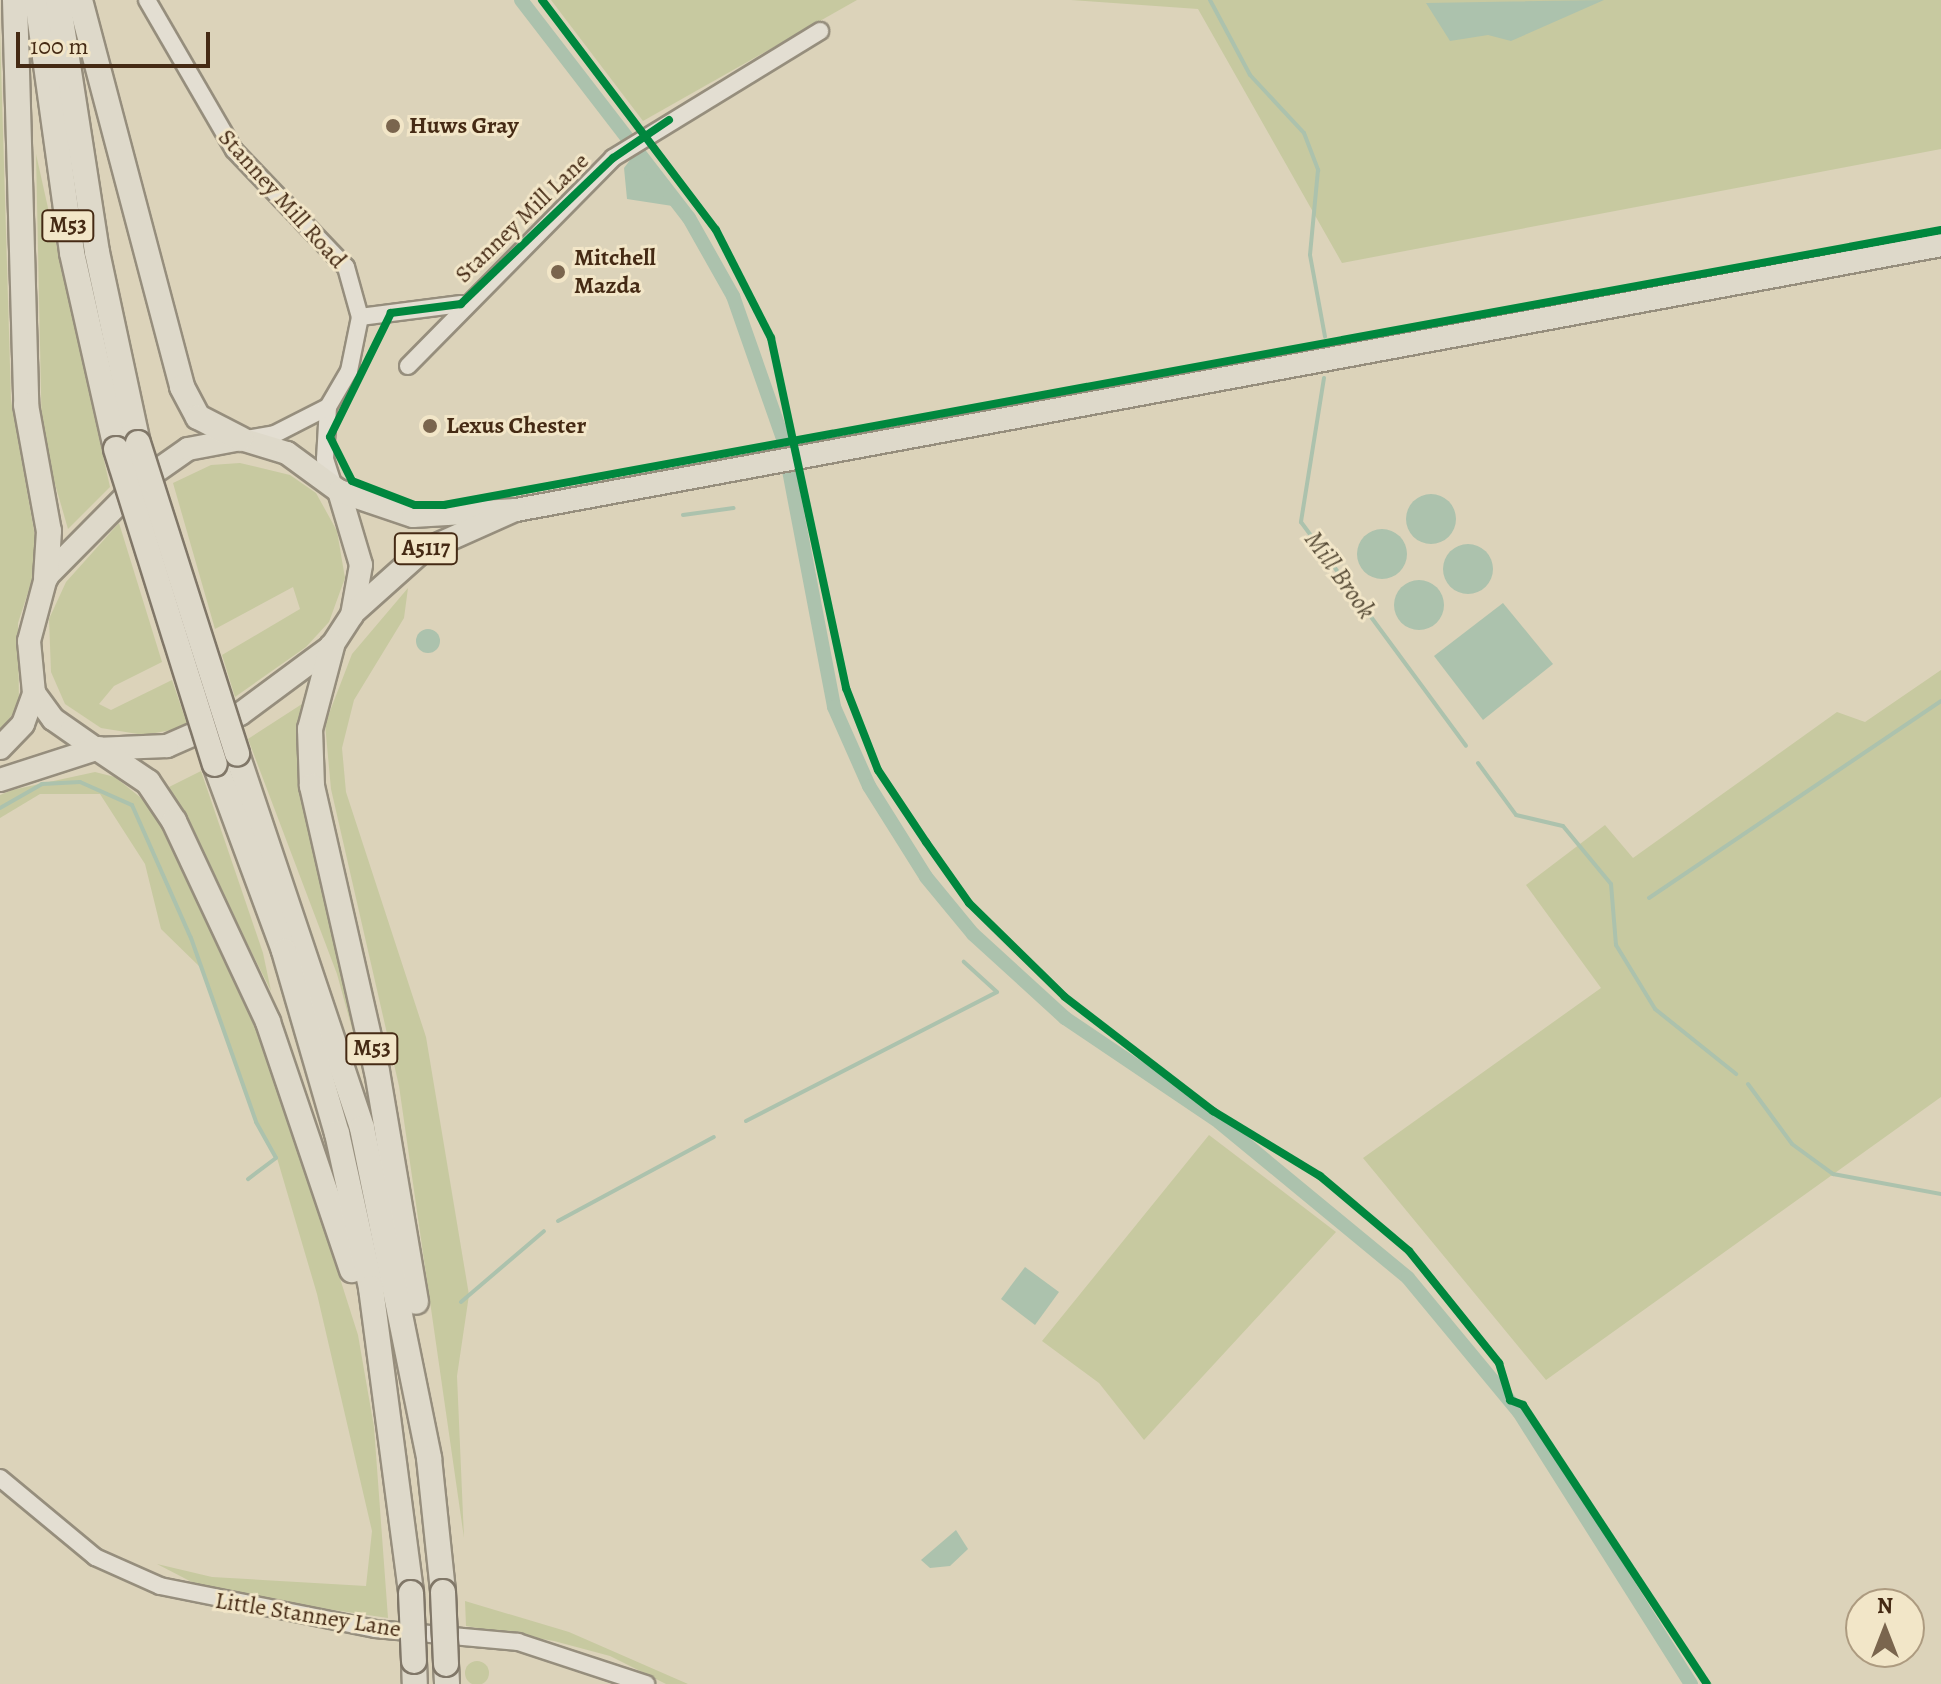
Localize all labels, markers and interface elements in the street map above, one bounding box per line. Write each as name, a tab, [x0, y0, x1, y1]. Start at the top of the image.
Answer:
scale bar	[20, 16, 214, 66]
text: 100 m	[30, 30, 89, 62]
place label: Huws Gray	[409, 112, 519, 140]
marker: Huws Gray	[384, 117, 402, 135]
street label: Stanney Mill Road	[212, 123, 352, 275]
street label: Stanney Mill Lane	[449, 147, 595, 289]
road number: M53	[40, 208, 96, 244]
place label: Mitchell Mazda	[574, 244, 656, 300]
marker: Mitchell Mazda	[549, 263, 567, 281]
place label: Lexus Chester	[446, 412, 586, 440]
marker: Lexus Chester	[421, 417, 439, 435]
water label: Mill Brook	[1298, 525, 1382, 625]
road number: A5117	[392, 531, 460, 567]
road number: M53	[344, 1031, 400, 1067]
street label: Little Stanney Lane	[213, 1586, 403, 1644]
north arrow	[1845, 1588, 1925, 1668]
text: N	[1877, 1591, 1893, 1621]

